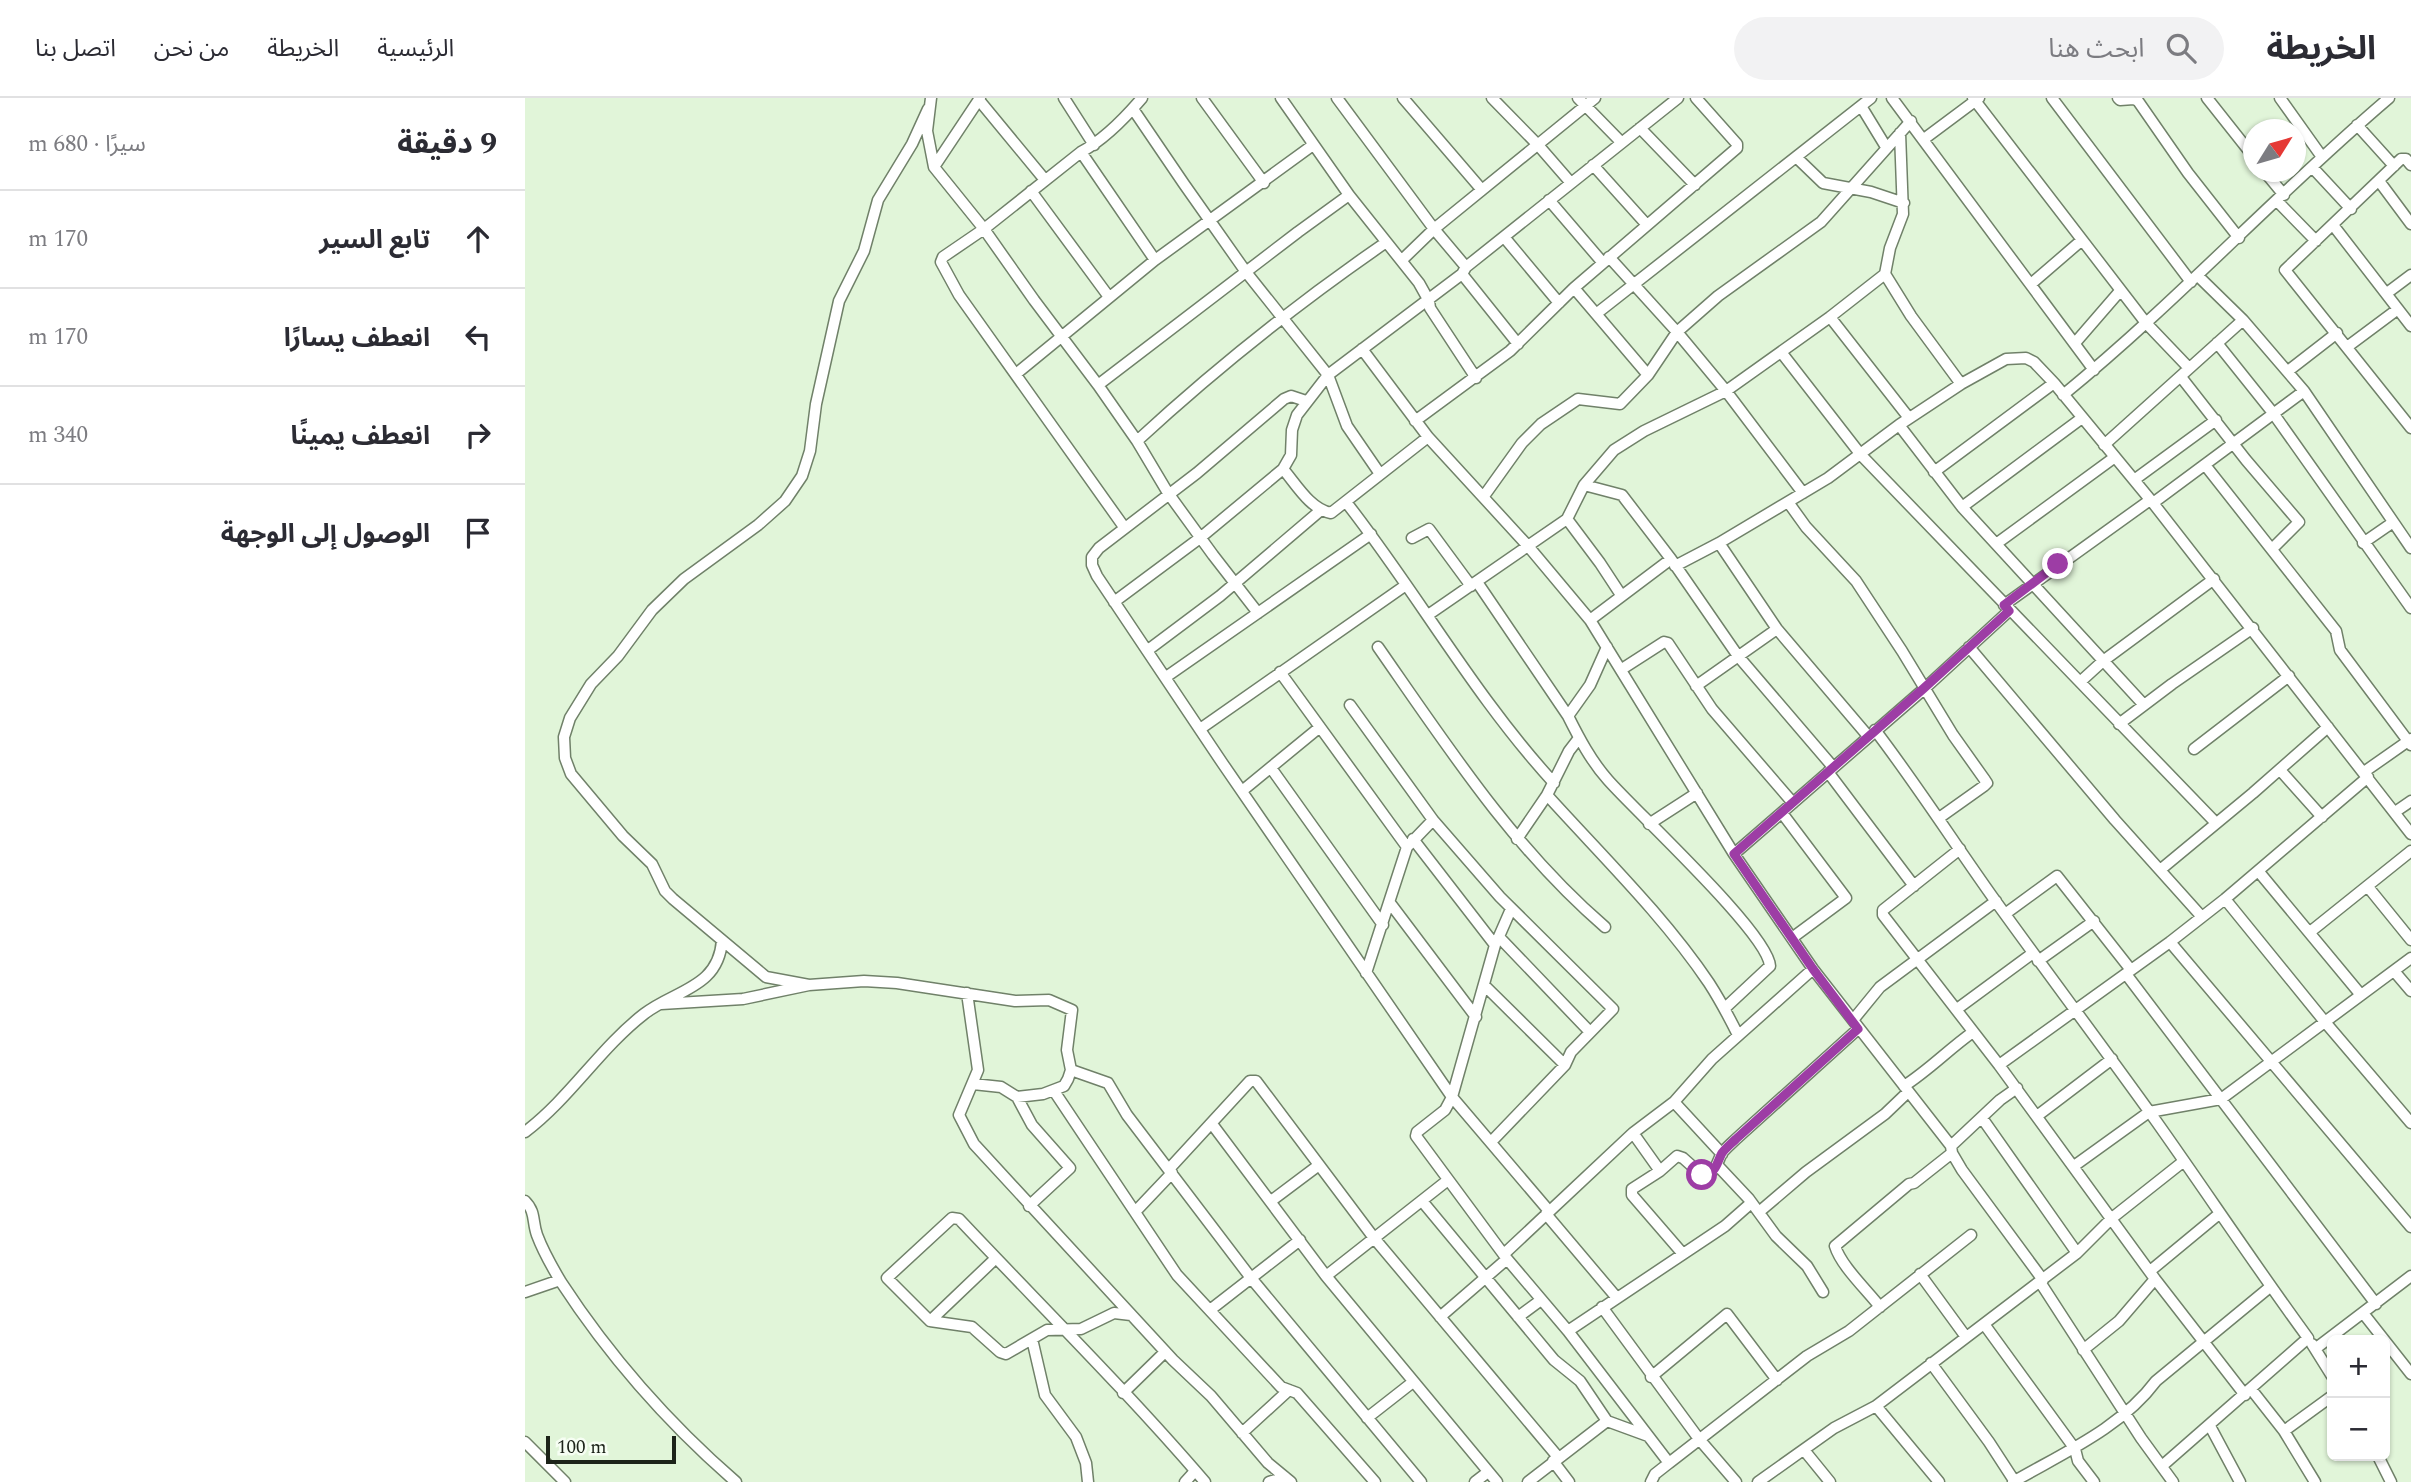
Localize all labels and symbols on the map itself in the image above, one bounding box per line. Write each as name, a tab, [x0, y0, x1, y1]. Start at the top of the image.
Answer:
north arrow	[2243, 119, 2306, 182]
route end	[2042, 548, 2073, 579]
route start	[1686, 1159, 1717, 1190]
scale bar	[546, 1433, 675, 1465]

